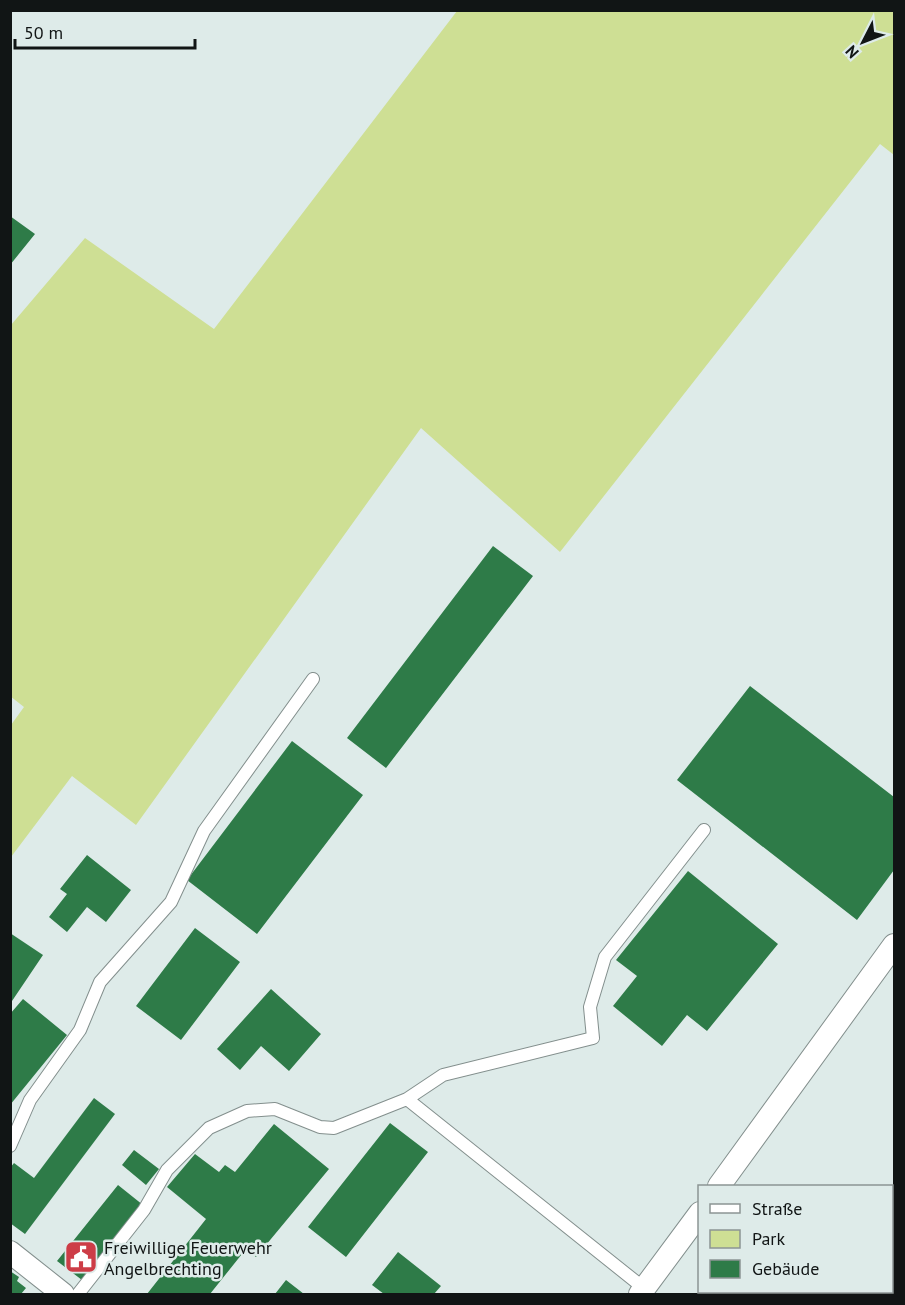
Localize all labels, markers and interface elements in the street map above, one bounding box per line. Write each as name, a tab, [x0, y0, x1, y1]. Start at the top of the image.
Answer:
scale bar	[15, 12, 195, 50]
north arrow	[833, 12, 893, 72]
text: 50 m	[24, 21, 63, 44]
text: N	[841, 41, 863, 63]
legend	[698, 1185, 893, 1293]
text: Straße	[752, 1197, 803, 1220]
text: Park	[752, 1227, 785, 1250]
place label: Freiwillige Feuerwehr Angelbrechting	[104, 1236, 272, 1280]
public building icon: Freiwillige Feuerwehr Angelbrechting	[63, 1239, 99, 1275]
text: Gebäude	[752, 1257, 819, 1280]

